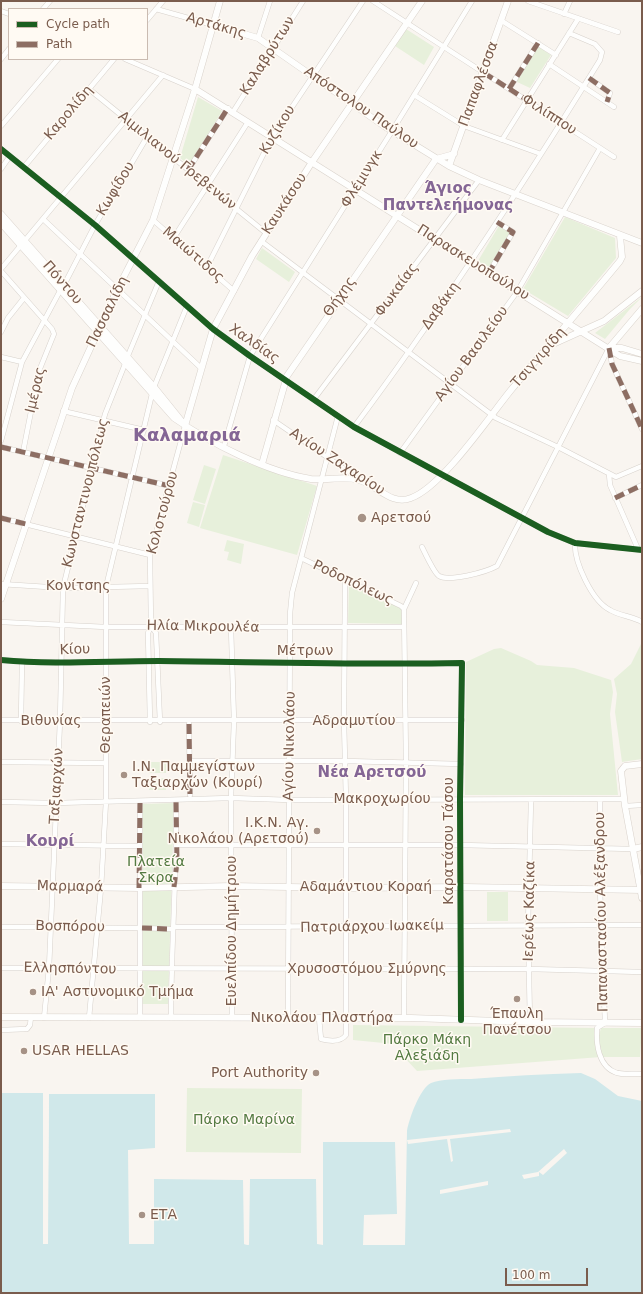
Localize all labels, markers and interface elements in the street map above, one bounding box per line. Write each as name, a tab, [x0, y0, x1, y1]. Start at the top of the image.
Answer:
legend	[8, 8, 148, 60]
street label: Αρτάκης	[184, 9, 248, 43]
street label: Καλαβρύτων	[237, 13, 299, 99]
text: Cycle path	[46, 17, 110, 31]
text: Path	[46, 37, 72, 51]
street label: Παπαφλέσσα	[456, 39, 502, 129]
street label: Απόστολου Παύλου	[300, 63, 422, 153]
street label: Καρολίδη	[41, 82, 97, 144]
street label: Φιλίππου	[518, 91, 580, 139]
street label: Κυζίκου	[257, 102, 299, 158]
street label: Αιμιλιανού Γρεβενών	[114, 108, 240, 214]
street label: Φλέμινγκ	[338, 147, 386, 211]
street label: Κωφίδου	[93, 159, 139, 219]
street label: Καυκάσου	[259, 170, 311, 238]
district label: Άγιος Παντελεήμονας	[383, 180, 513, 215]
street label: Παρασκευοπούλου	[414, 222, 532, 304]
street label: Μαιώτιδος	[159, 224, 227, 286]
street label: Πόντου	[39, 258, 85, 308]
street label: Φωκαίας	[372, 260, 422, 320]
street label: Πασσαλίδη	[84, 274, 132, 350]
street label: Θήχης	[320, 274, 360, 320]
street label: Δαβάκη	[419, 279, 463, 333]
street label: Αγίου Βασιλείου	[432, 303, 512, 405]
street label: Χαλδίας	[225, 321, 283, 367]
street label: Τσιγγιρίδη	[508, 324, 570, 392]
street label: Ιμέρας	[23, 365, 49, 415]
street label: Κωνσταντινουπόλεως	[59, 416, 113, 570]
district label: Καλαμαριά	[133, 425, 241, 447]
street label: Αγίου Ζαχαρίου	[286, 425, 388, 499]
street label: Κολοτούρου	[144, 470, 182, 556]
place label: Αρετσού	[371, 510, 431, 526]
marker: Αρετσού	[356, 512, 368, 524]
street label: Ροδοπόλεως	[310, 557, 396, 609]
street label: Κονίτσης	[46, 578, 110, 594]
street label: Ηλία Μικρουλέα	[146, 618, 260, 636]
street label: Κίου	[59, 641, 91, 659]
street label: Μέτρων	[277, 643, 333, 659]
street label: Θεραπειών	[98, 677, 114, 753]
street label: Αγίου Νικολάου	[281, 691, 299, 801]
street label: Βιθυνίας	[20, 713, 82, 729]
street label: Αδραμυτίου	[312, 713, 396, 729]
street label: Ταξιαρχών	[47, 748, 67, 824]
place label: Ι.Ν. Παμμεγίστων Ταξιαρχών (Κουρί)	[132, 759, 263, 792]
district label: Νέα Αρετσού	[318, 764, 426, 782]
marker: Ι.Ν. Παμμεγίστων Ταξιαρχών (Κουρί)	[119, 770, 129, 780]
street label: Καρατάσου Τάσου	[441, 777, 457, 905]
street label: Μακροχωρίου	[333, 791, 431, 807]
street label: Παπαναστασίου Αλέξανδρου	[592, 812, 612, 1012]
place label: Ι.Κ.Ν. Αγ. Νικολάου (Αρετσού)	[167, 815, 309, 848]
marker: Ι.Κ.Ν. Αγ. Νικολάου (Αρετσού)	[312, 826, 322, 836]
district label: Κουρί	[26, 833, 74, 851]
park label: Πλατεία Σκρα	[127, 854, 185, 886]
street label: Ευελπίδου Δημήτριου	[224, 856, 240, 1006]
street label: Ιερέως Καζίκα	[521, 860, 539, 962]
street label: Μαρμαρά	[37, 878, 103, 896]
street label: Αδαμάντιου Κοραή	[300, 879, 432, 895]
street label: Πατριάρχου Ιωακείμ	[300, 917, 444, 937]
street label: Βοσπόρου	[35, 918, 105, 936]
street label: Ελλησπόντου	[23, 960, 117, 978]
street label: Χρυσοστόμου Σμύρνης	[287, 961, 447, 977]
place label: ΙΑ' Αστυνομικό Τμήμα	[41, 984, 194, 1000]
marker: ΙΑ' Αστυνομικό Τμήμα	[28, 987, 38, 997]
marker: Έπαυλη Πανέτσου	[512, 994, 522, 1004]
place label: Έπαυλη Πανέτσου	[482, 1006, 552, 1038]
street label: Νικολάου Πλαστήρα	[251, 1010, 393, 1026]
park label: Πάρκο Μάκη Αλεξιάδη	[383, 1032, 471, 1064]
place label: USAR HELLAS	[32, 1043, 129, 1059]
marker: USAR HELLAS	[19, 1046, 29, 1056]
place label: Port Authority	[211, 1065, 308, 1081]
marker: Port Authority	[311, 1068, 321, 1078]
park label: Πάρκο Μαρίνα	[193, 1112, 295, 1128]
place label: ΕΤΑ	[150, 1207, 177, 1223]
marker: ΕΤΑ	[137, 1210, 147, 1220]
scale bar	[507, 1260, 590, 1286]
text: 100 m	[512, 1268, 550, 1282]

